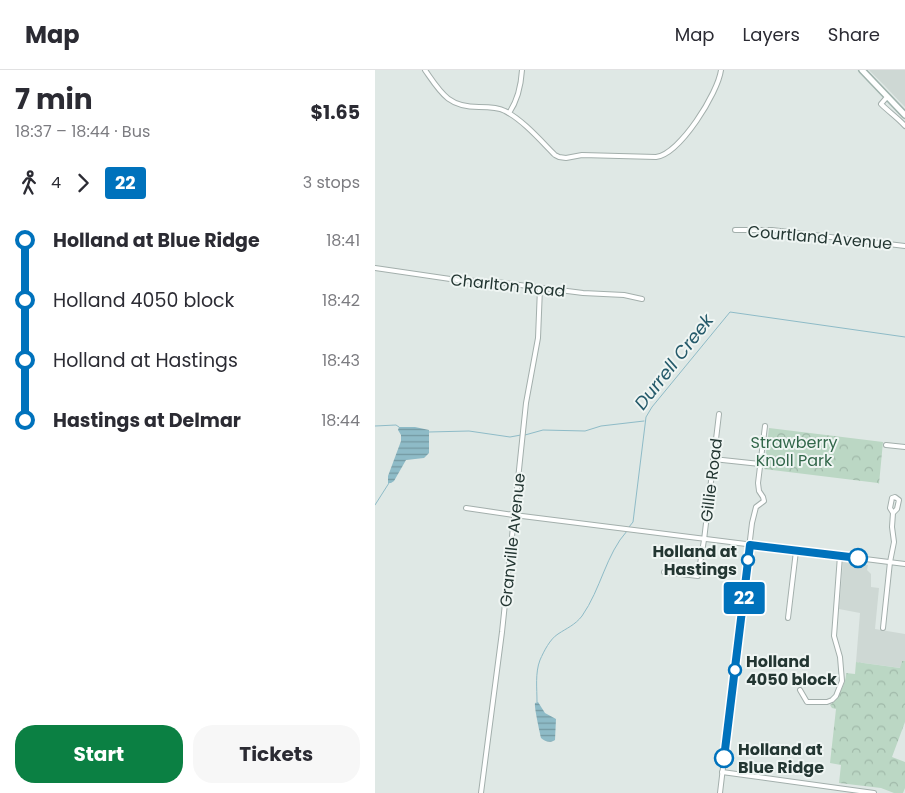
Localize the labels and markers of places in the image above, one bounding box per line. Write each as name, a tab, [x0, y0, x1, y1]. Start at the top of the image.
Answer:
place label: Holland at Hastings	[652, 540, 737, 581]
unlabelled marker	[848, 548, 868, 568]
marker: Holland at Hastings	[741, 553, 755, 567]
place label: Holland 4050 block	[746, 650, 837, 691]
marker: Holland 4050 block	[728, 663, 742, 677]
place label: Holland at Blue Ridge	[738, 738, 824, 779]
marker: Holland at Blue Ridge	[714, 748, 734, 768]

